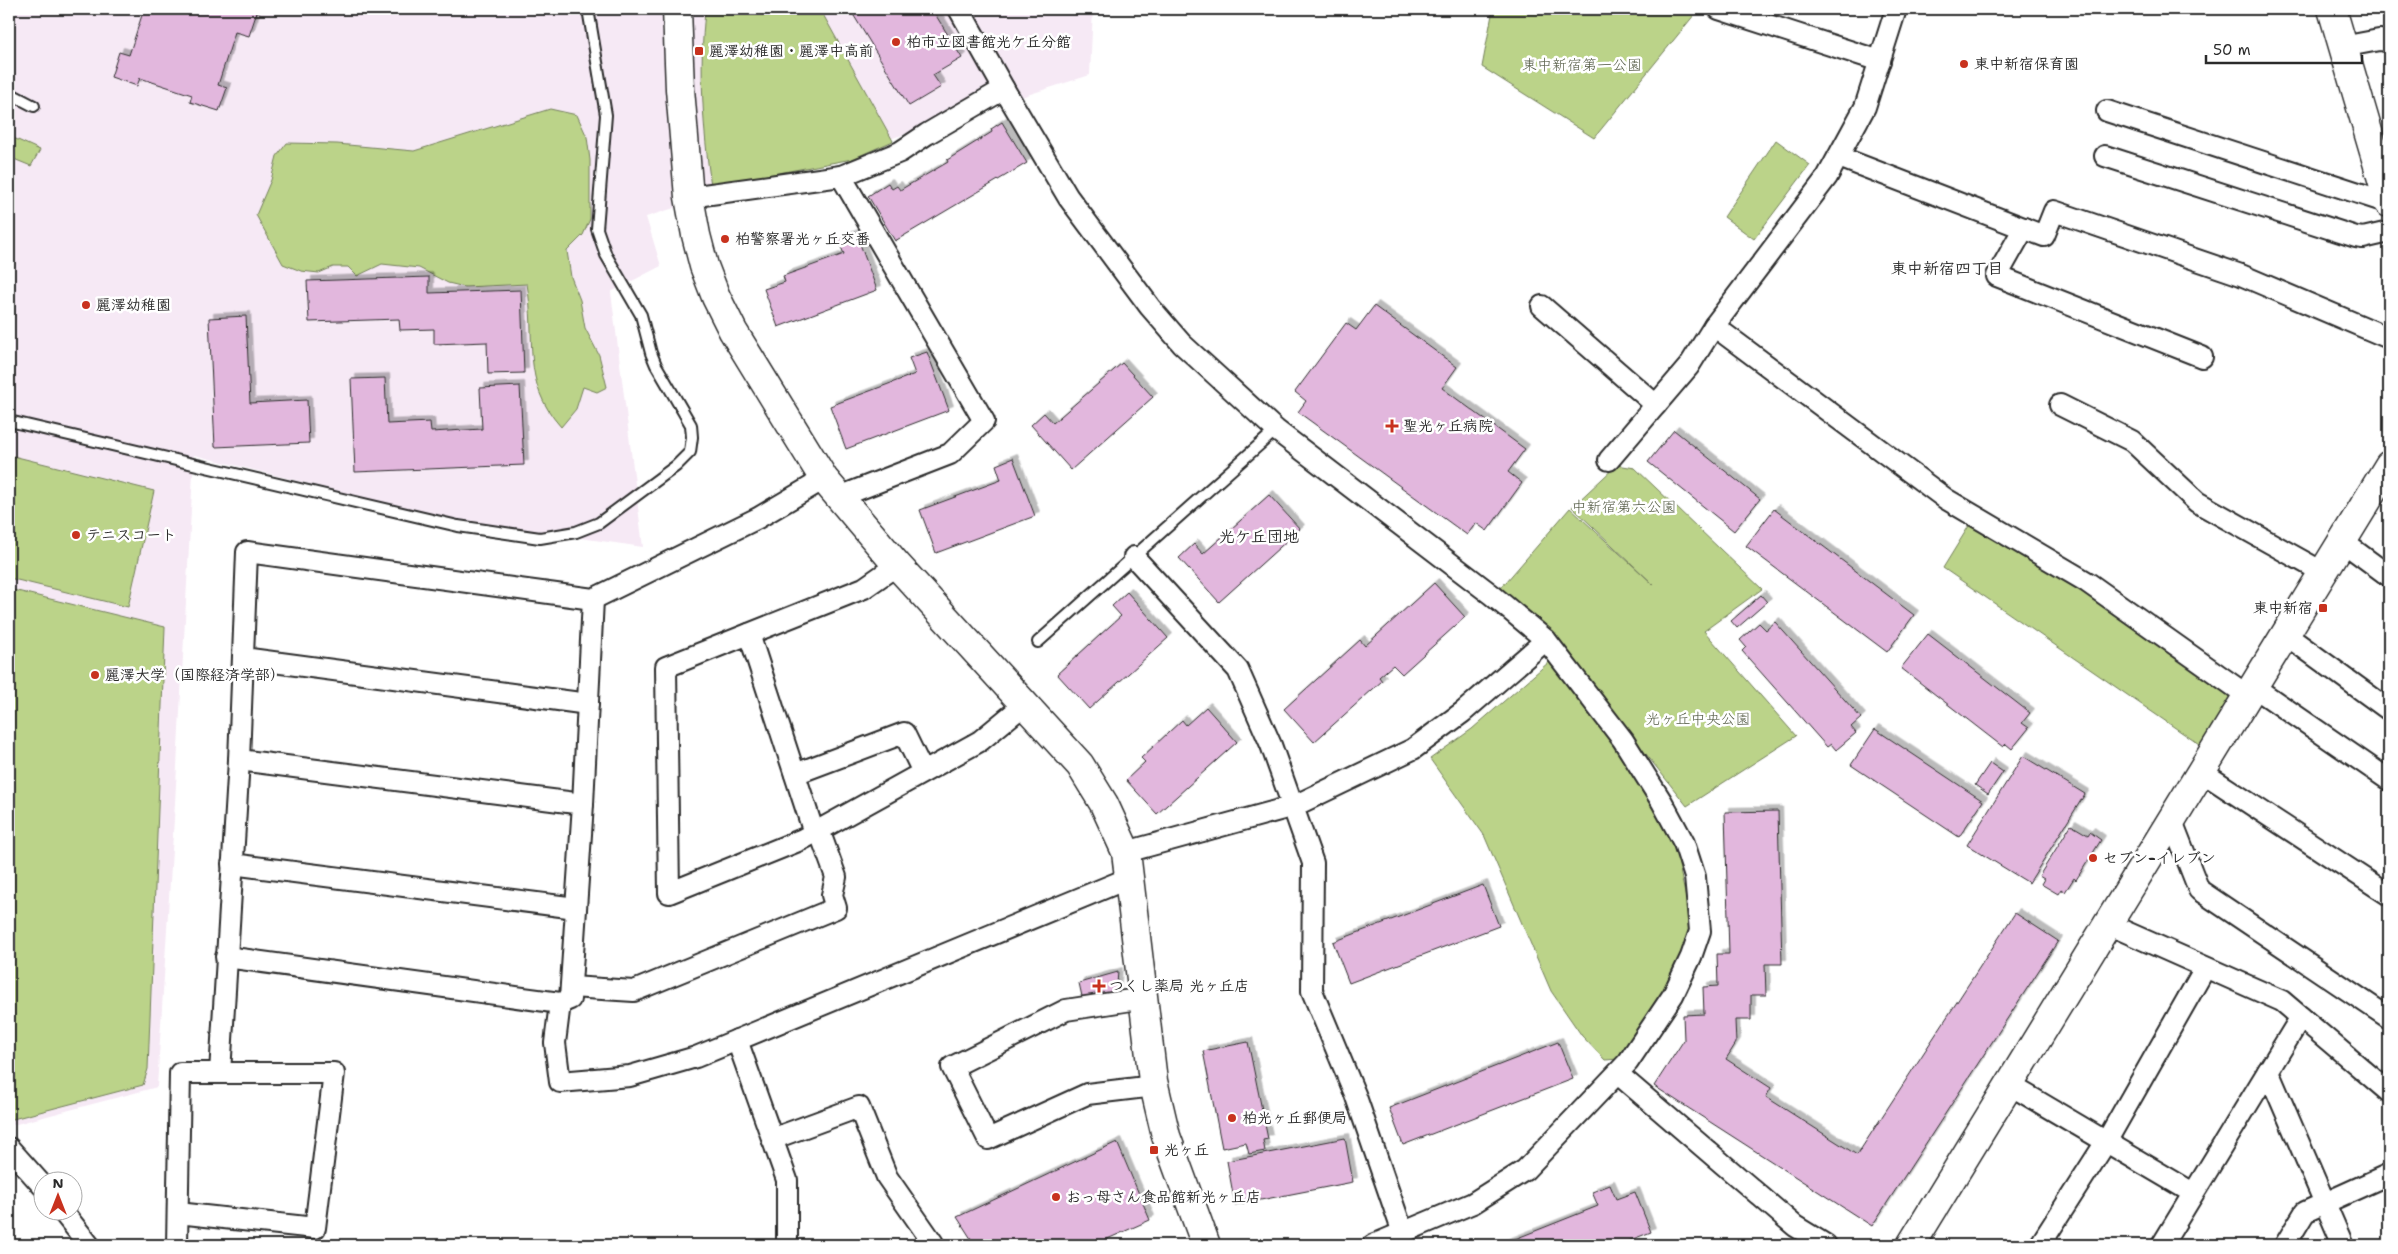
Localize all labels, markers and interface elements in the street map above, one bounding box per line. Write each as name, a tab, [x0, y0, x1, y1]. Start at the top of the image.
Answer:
place label: 柏市立図書館光ケ丘分館	[906, 32, 1071, 52]
scale bar	[2206, 32, 2362, 64]
marker: 柏市立図書館光ケ丘分館	[890, 36, 902, 48]
text: 50 m	[2213, 40, 2251, 60]
place label: 麗澤幼稚園・麗澤中高前	[709, 41, 874, 61]
marker: 麗澤幼稚園・麗澤中高前	[693, 45, 705, 57]
place label: 東中新宿保育園	[1974, 54, 2079, 74]
park label: 東中新宿第一公園	[1522, 55, 1642, 75]
marker: 東中新宿保育園	[1958, 58, 1970, 70]
place label: 柏警察署光ヶ丘交番	[735, 229, 870, 249]
marker: 柏警察署光ヶ丘交番	[719, 233, 731, 245]
district label: 東中新宿四丁目	[1891, 258, 2003, 279]
place label: 麗澤幼稚園	[96, 295, 171, 315]
marker: 麗澤幼稚園	[80, 299, 92, 311]
place label: 聖光ヶ丘病院	[1403, 416, 1493, 436]
marker: 聖光ヶ丘病院	[1385, 419, 1399, 433]
park label: 中新宿第六公園	[1571, 497, 1677, 517]
place label: テニスコート	[86, 525, 176, 545]
district label: 光ケ丘団地	[1219, 526, 1299, 547]
marker: テニスコート	[70, 529, 82, 541]
place label: 東中新宿	[2253, 598, 2313, 618]
marker: 東中新宿	[2317, 602, 2329, 614]
place label: 麗澤大学（国際経済学部）	[105, 665, 285, 685]
marker: 麗澤大学（国際経済学部）	[89, 669, 101, 681]
park label: 光ヶ丘中央公園	[1645, 709, 1751, 729]
place label: セブン-イレブン	[2103, 848, 2216, 868]
marker: セブン-イレブン	[2087, 852, 2099, 864]
place label: つくし薬局 光ヶ丘店	[1109, 976, 1249, 996]
marker: つくし薬局 光ヶ丘店	[1093, 980, 1105, 992]
place label: 柏光ヶ丘郵便局	[1242, 1108, 1347, 1128]
marker: 柏光ヶ丘郵便局	[1226, 1112, 1238, 1124]
place label: 光ヶ丘	[1164, 1140, 1209, 1160]
marker: 光ヶ丘	[1148, 1144, 1160, 1156]
north arrow	[32, 1172, 82, 1222]
text: N	[52, 1174, 64, 1192]
place label: おっ母さん食品館新光ヶ丘店	[1066, 1187, 1261, 1207]
marker: おっ母さん食品館新光ヶ丘店	[1050, 1191, 1062, 1203]

